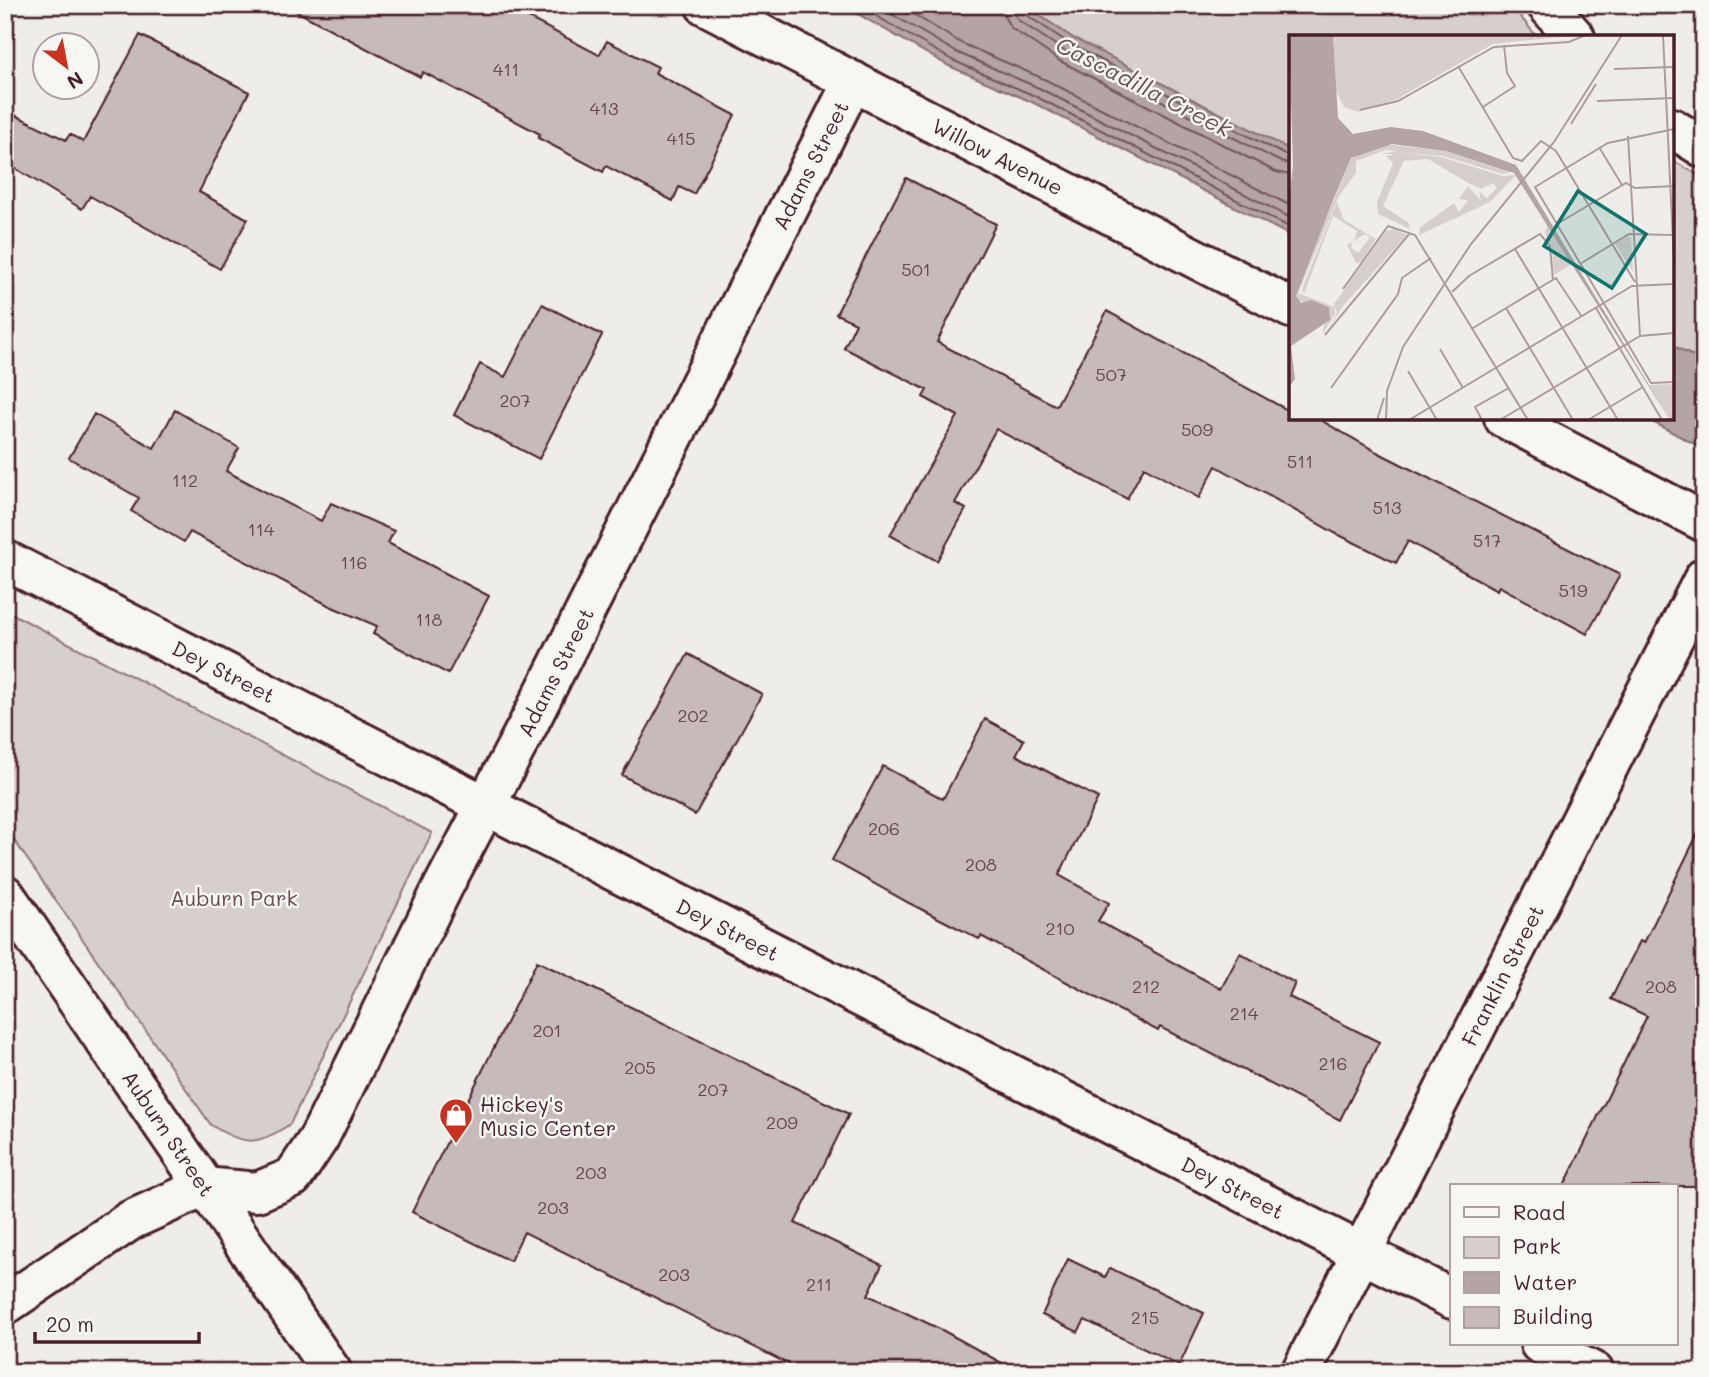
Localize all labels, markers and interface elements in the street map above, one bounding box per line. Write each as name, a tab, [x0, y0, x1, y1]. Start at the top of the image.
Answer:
water label: Cascadilla Creek	[1051, 29, 1238, 144]
north arrow	[32, 32, 102, 102]
inset map	[1289, 35, 1674, 420]
house number: 411	[493, 57, 519, 81]
text: N	[63, 66, 88, 95]
house number: 413	[589, 96, 619, 120]
street label: Adams Street	[766, 96, 854, 234]
street label: Willow Avenue	[928, 111, 1068, 201]
house number: 415	[666, 126, 696, 150]
house number: 501	[901, 257, 931, 281]
house number: 507	[1095, 362, 1127, 386]
house number: 207	[499, 388, 531, 412]
house number: 509	[1181, 417, 1213, 441]
house number: 511	[1287, 449, 1313, 473]
house number: 112	[172, 468, 198, 492]
house number: 513	[1372, 495, 1402, 519]
house number: 114	[248, 517, 275, 541]
house number: 517	[1473, 528, 1501, 552]
house number: 116	[341, 550, 367, 574]
house number: 519	[1558, 578, 1588, 602]
street label: Adams Street	[511, 603, 599, 741]
house number: 118	[416, 607, 443, 631]
street label: Dey Street	[168, 634, 280, 708]
house number: 202	[677, 703, 709, 727]
house number: 206	[868, 816, 900, 840]
house number: 208	[965, 852, 997, 876]
park label: Auburn Park	[170, 884, 298, 911]
street label: Dey Street	[672, 892, 784, 966]
street label: Franklin Street	[1455, 900, 1549, 1050]
house number: 210	[1045, 916, 1075, 940]
house number: 212	[1132, 974, 1160, 998]
house number: 208	[1645, 974, 1677, 998]
house number: 214	[1230, 1001, 1259, 1025]
house number: 201	[532, 1018, 562, 1042]
house number: 216	[1319, 1051, 1347, 1075]
house number: 205	[624, 1055, 656, 1079]
street label: Auburn Street	[117, 1065, 221, 1201]
house number: 207	[697, 1077, 729, 1101]
place label: Hickey's Music Center	[480, 1090, 616, 1141]
shop icon: Hickey's Music Center	[437, 1096, 475, 1145]
house number: 209	[766, 1110, 798, 1134]
street label: Dey Street	[1177, 1150, 1289, 1224]
house number: 203	[575, 1160, 607, 1184]
legend	[1450, 1184, 1678, 1346]
house number: 203	[537, 1195, 569, 1219]
text: Road	[1513, 1198, 1565, 1225]
text: Park	[1513, 1232, 1561, 1259]
house number: 203	[658, 1262, 690, 1286]
text: Water	[1513, 1268, 1577, 1295]
house number: 211	[806, 1272, 832, 1296]
scale bar	[35, 1300, 200, 1344]
text: Building	[1513, 1302, 1593, 1329]
house number: 215	[1131, 1305, 1159, 1329]
text: 20 m	[46, 1310, 94, 1337]

